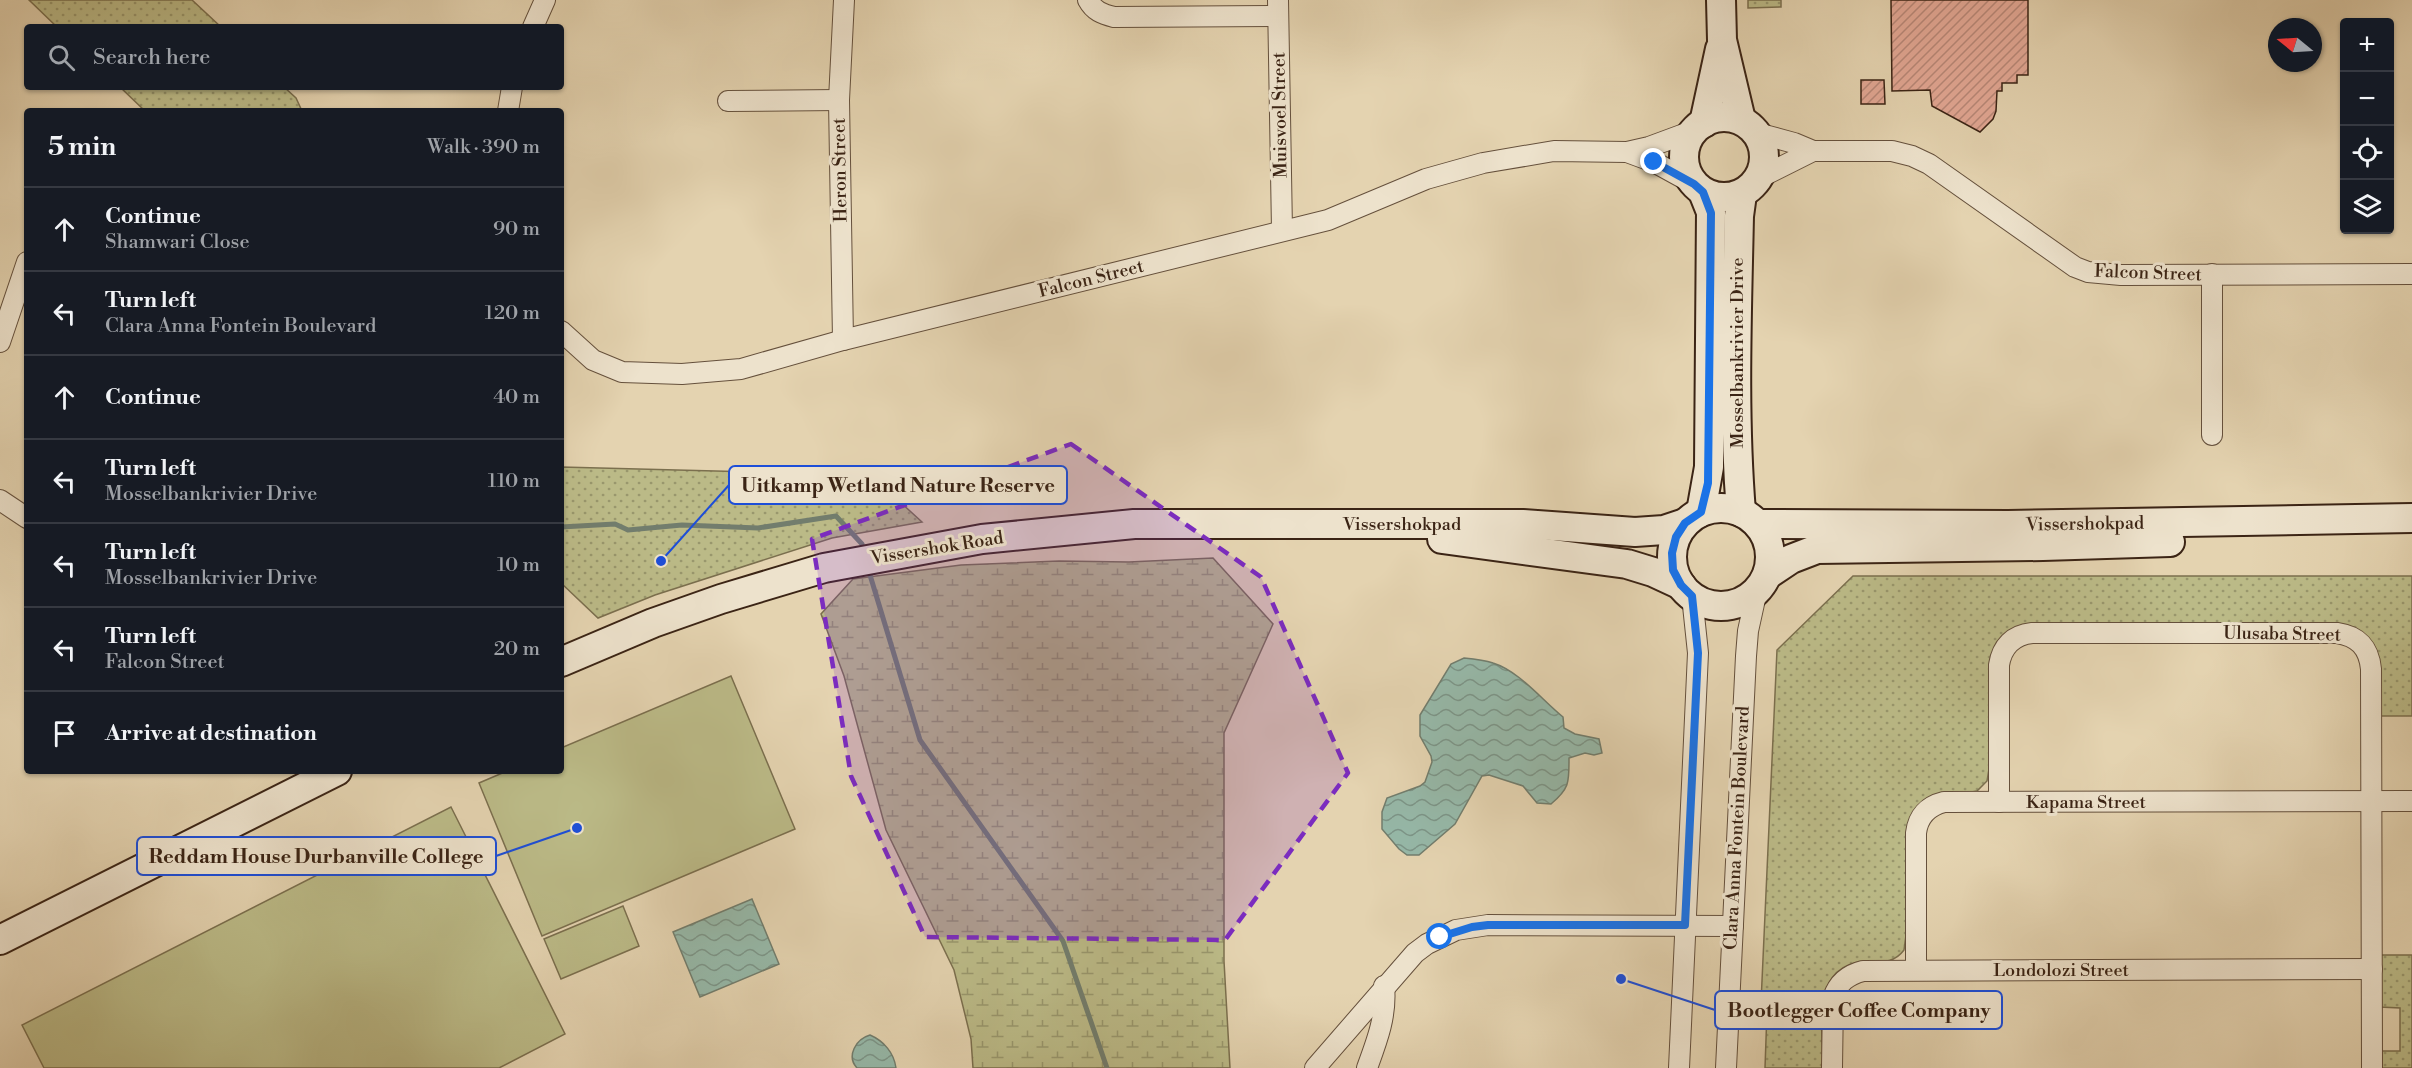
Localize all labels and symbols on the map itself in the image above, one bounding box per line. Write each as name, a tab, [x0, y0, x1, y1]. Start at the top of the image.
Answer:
north arrow	[2268, 18, 2322, 72]
street label: Muisvoel Street	[1267, 51, 1293, 178]
street label: Heron Street	[828, 117, 852, 222]
route end	[1640, 148, 1666, 174]
street label: Falcon Street	[1036, 255, 1147, 303]
street label: Mosselbankrivier Drive	[1726, 257, 1749, 449]
street label: Falcon Street	[2094, 260, 2203, 286]
callout: Uitkamp Wetland Nature Reserve	[729, 466, 1067, 504]
text: Uitkamp Wetland Nature Reserve	[741, 474, 1055, 499]
street label: Vissershokpad	[2025, 511, 2145, 537]
street label: Vissershokpad	[1342, 513, 1462, 536]
street label: Vissershok Road	[868, 526, 1006, 570]
street label: Ulusaba Street	[2223, 621, 2342, 647]
street label: Clara Anna Fontein Boulevard	[1719, 705, 1755, 951]
street label: Kapama Street	[2026, 791, 2147, 814]
callout: Reddam House Durbanville College	[137, 837, 496, 875]
text: Reddam House Durbanville College	[149, 845, 484, 870]
route start	[1426, 923, 1452, 949]
street label: Londolozi Street	[1993, 959, 2129, 982]
callout: Bootlegger Coffee Company	[1715, 991, 2002, 1029]
text: Bootlegger Coffee Company	[1727, 999, 1992, 1024]

